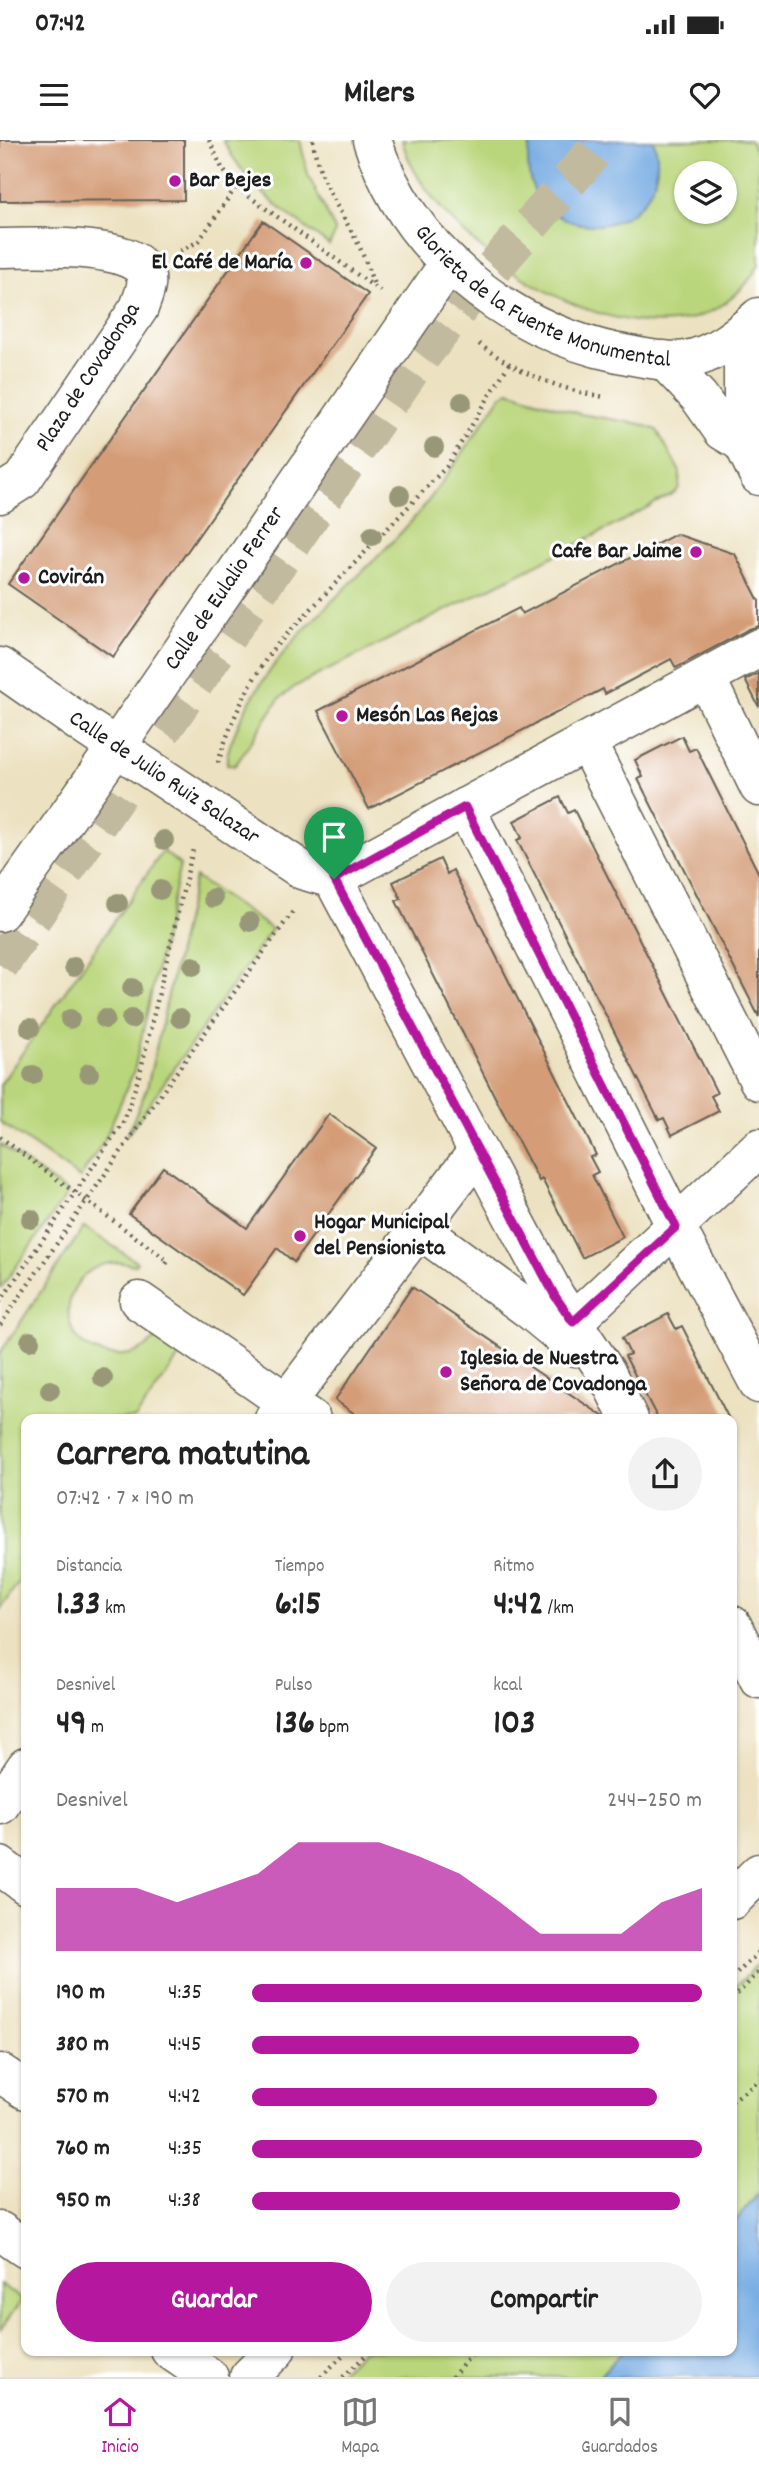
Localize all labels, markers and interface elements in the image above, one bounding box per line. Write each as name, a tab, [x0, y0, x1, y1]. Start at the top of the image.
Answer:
text: 07:42	[35, 6, 86, 43]
text: Milers	[344, 72, 415, 118]
icon: menu	[35, 76, 73, 114]
icon: heart	[686, 76, 724, 114]
map controls	[674, 161, 737, 224]
button: layers	[674, 161, 737, 224]
place label: Bar Bejes	[189, 165, 272, 198]
marker: Bar Bejes	[167, 173, 183, 189]
street label: Glorieta de la Fuente Monumental	[406, 218, 672, 377]
place label: El Café de María	[151, 247, 293, 280]
marker: El Café de María	[298, 255, 314, 271]
street label: Plaza de Covadonga	[28, 296, 150, 459]
street label: Calle de Eulalio Ferrer	[157, 500, 294, 677]
place label: Cafe Bar Jaime	[552, 536, 682, 569]
marker: Cafe Bar Jaime	[688, 544, 704, 560]
place label: Covirán	[38, 562, 104, 595]
marker: Covirán	[16, 570, 32, 586]
place label: Mesón Las Rejas	[356, 700, 499, 733]
street label: Calle de Julio Ruiz Salazar	[62, 703, 266, 854]
marker: Mesón Las Rejas	[334, 708, 350, 724]
pin	[304, 807, 364, 879]
icon: arrive	[315, 818, 353, 856]
place label: Hogar Municipal del Pensionista	[314, 1207, 450, 1266]
marker: Hogar Municipal del Pensionista	[292, 1228, 308, 1244]
place label: Iglesia de Nuestra Señora de Covadonga	[460, 1343, 648, 1402]
marker: Iglesia de Nuestra Señora de Covadonga	[438, 1364, 454, 1380]
text: Carrera matutina	[56, 1429, 309, 1484]
button: share	[628, 1437, 702, 1511]
text: 07:42 · 7 × 190 m	[56, 1483, 194, 1516]
text: Distancia	[56, 1554, 122, 1581]
text: Tiempo	[275, 1554, 324, 1581]
text: Ritmo	[493, 1554, 535, 1581]
text: 1.33	[56, 1581, 101, 1631]
text: 6:15	[275, 1581, 322, 1631]
text: 4:42	[493, 1581, 543, 1631]
text: km	[101, 1596, 126, 1623]
text: /km	[543, 1596, 574, 1623]
text: Desnivel	[56, 1673, 115, 1700]
text: Pulso	[275, 1673, 312, 1700]
text: kcal	[493, 1673, 522, 1700]
text: 49	[56, 1700, 87, 1750]
text: 136	[275, 1700, 315, 1750]
text: 103	[493, 1700, 536, 1750]
text: m	[87, 1715, 104, 1742]
text: bpm	[315, 1715, 349, 1742]
text: Desnivel	[56, 1785, 128, 1818]
text: 244–250 m	[607, 1785, 702, 1818]
text: 190 m	[56, 1977, 105, 2010]
text: 4:35	[168, 1977, 202, 2010]
text: 380 m	[56, 2029, 109, 2062]
text: 4:45	[168, 2029, 202, 2062]
text: 570 m	[56, 2081, 109, 2114]
text: 4:42	[168, 2081, 201, 2114]
text: 760 m	[56, 2133, 110, 2166]
text: 4:35	[168, 2133, 202, 2166]
text: 950 m	[56, 2185, 111, 2218]
text: 4:38	[168, 2185, 201, 2218]
button: Guardar	[56, 2262, 372, 2342]
button: Compartir	[386, 2262, 702, 2342]
tab: Inicio	[101, 2393, 139, 2462]
tab: Mapa	[341, 2393, 379, 2462]
tab: Guardados	[581, 2393, 658, 2462]

